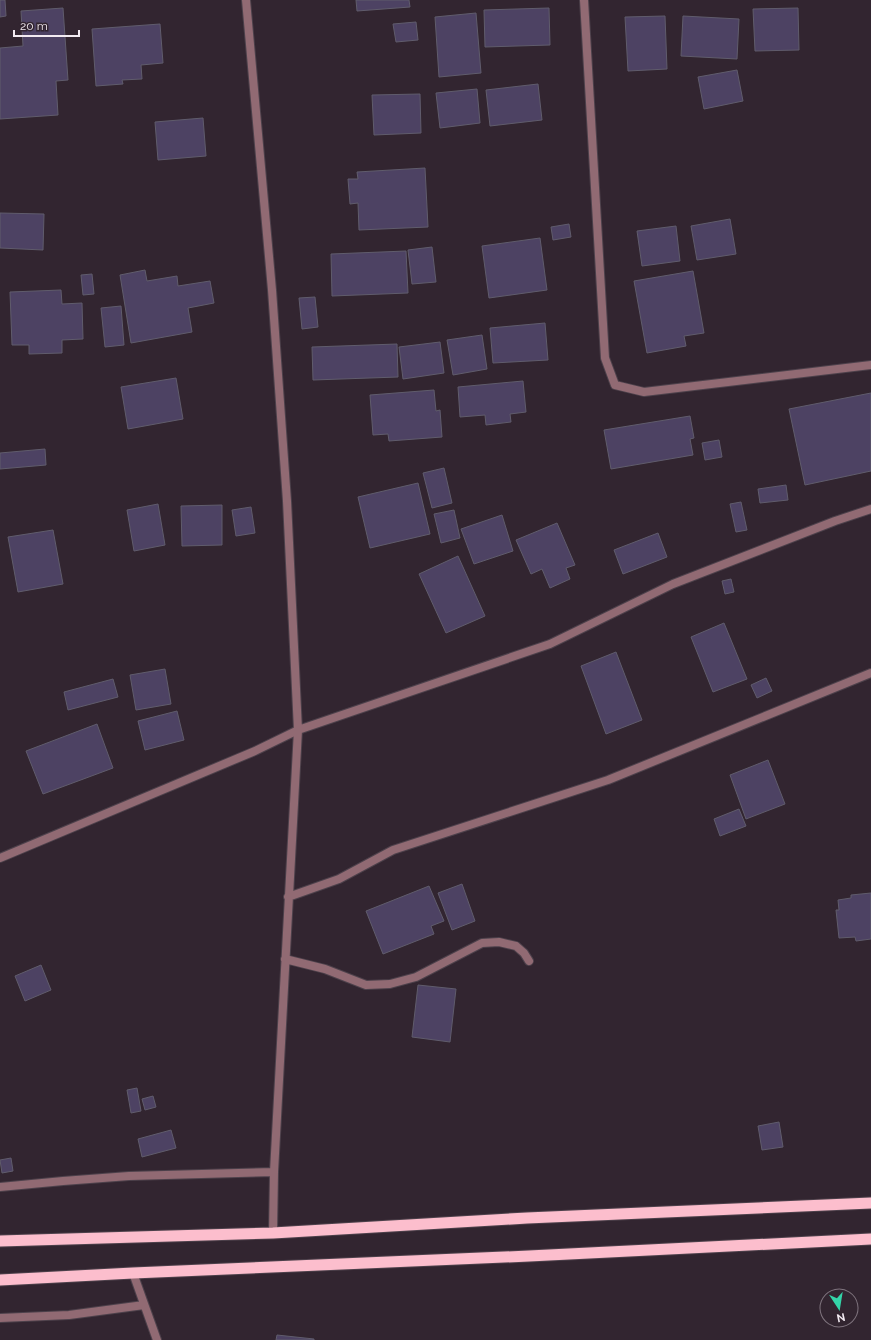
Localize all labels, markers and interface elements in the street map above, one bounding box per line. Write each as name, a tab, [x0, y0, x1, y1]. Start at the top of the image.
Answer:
scale bar	[14, 12, 79, 38]
text: 20 m	[20, 19, 48, 33]
north arrow	[819, 1288, 859, 1328]
text: N	[836, 1310, 846, 1325]

